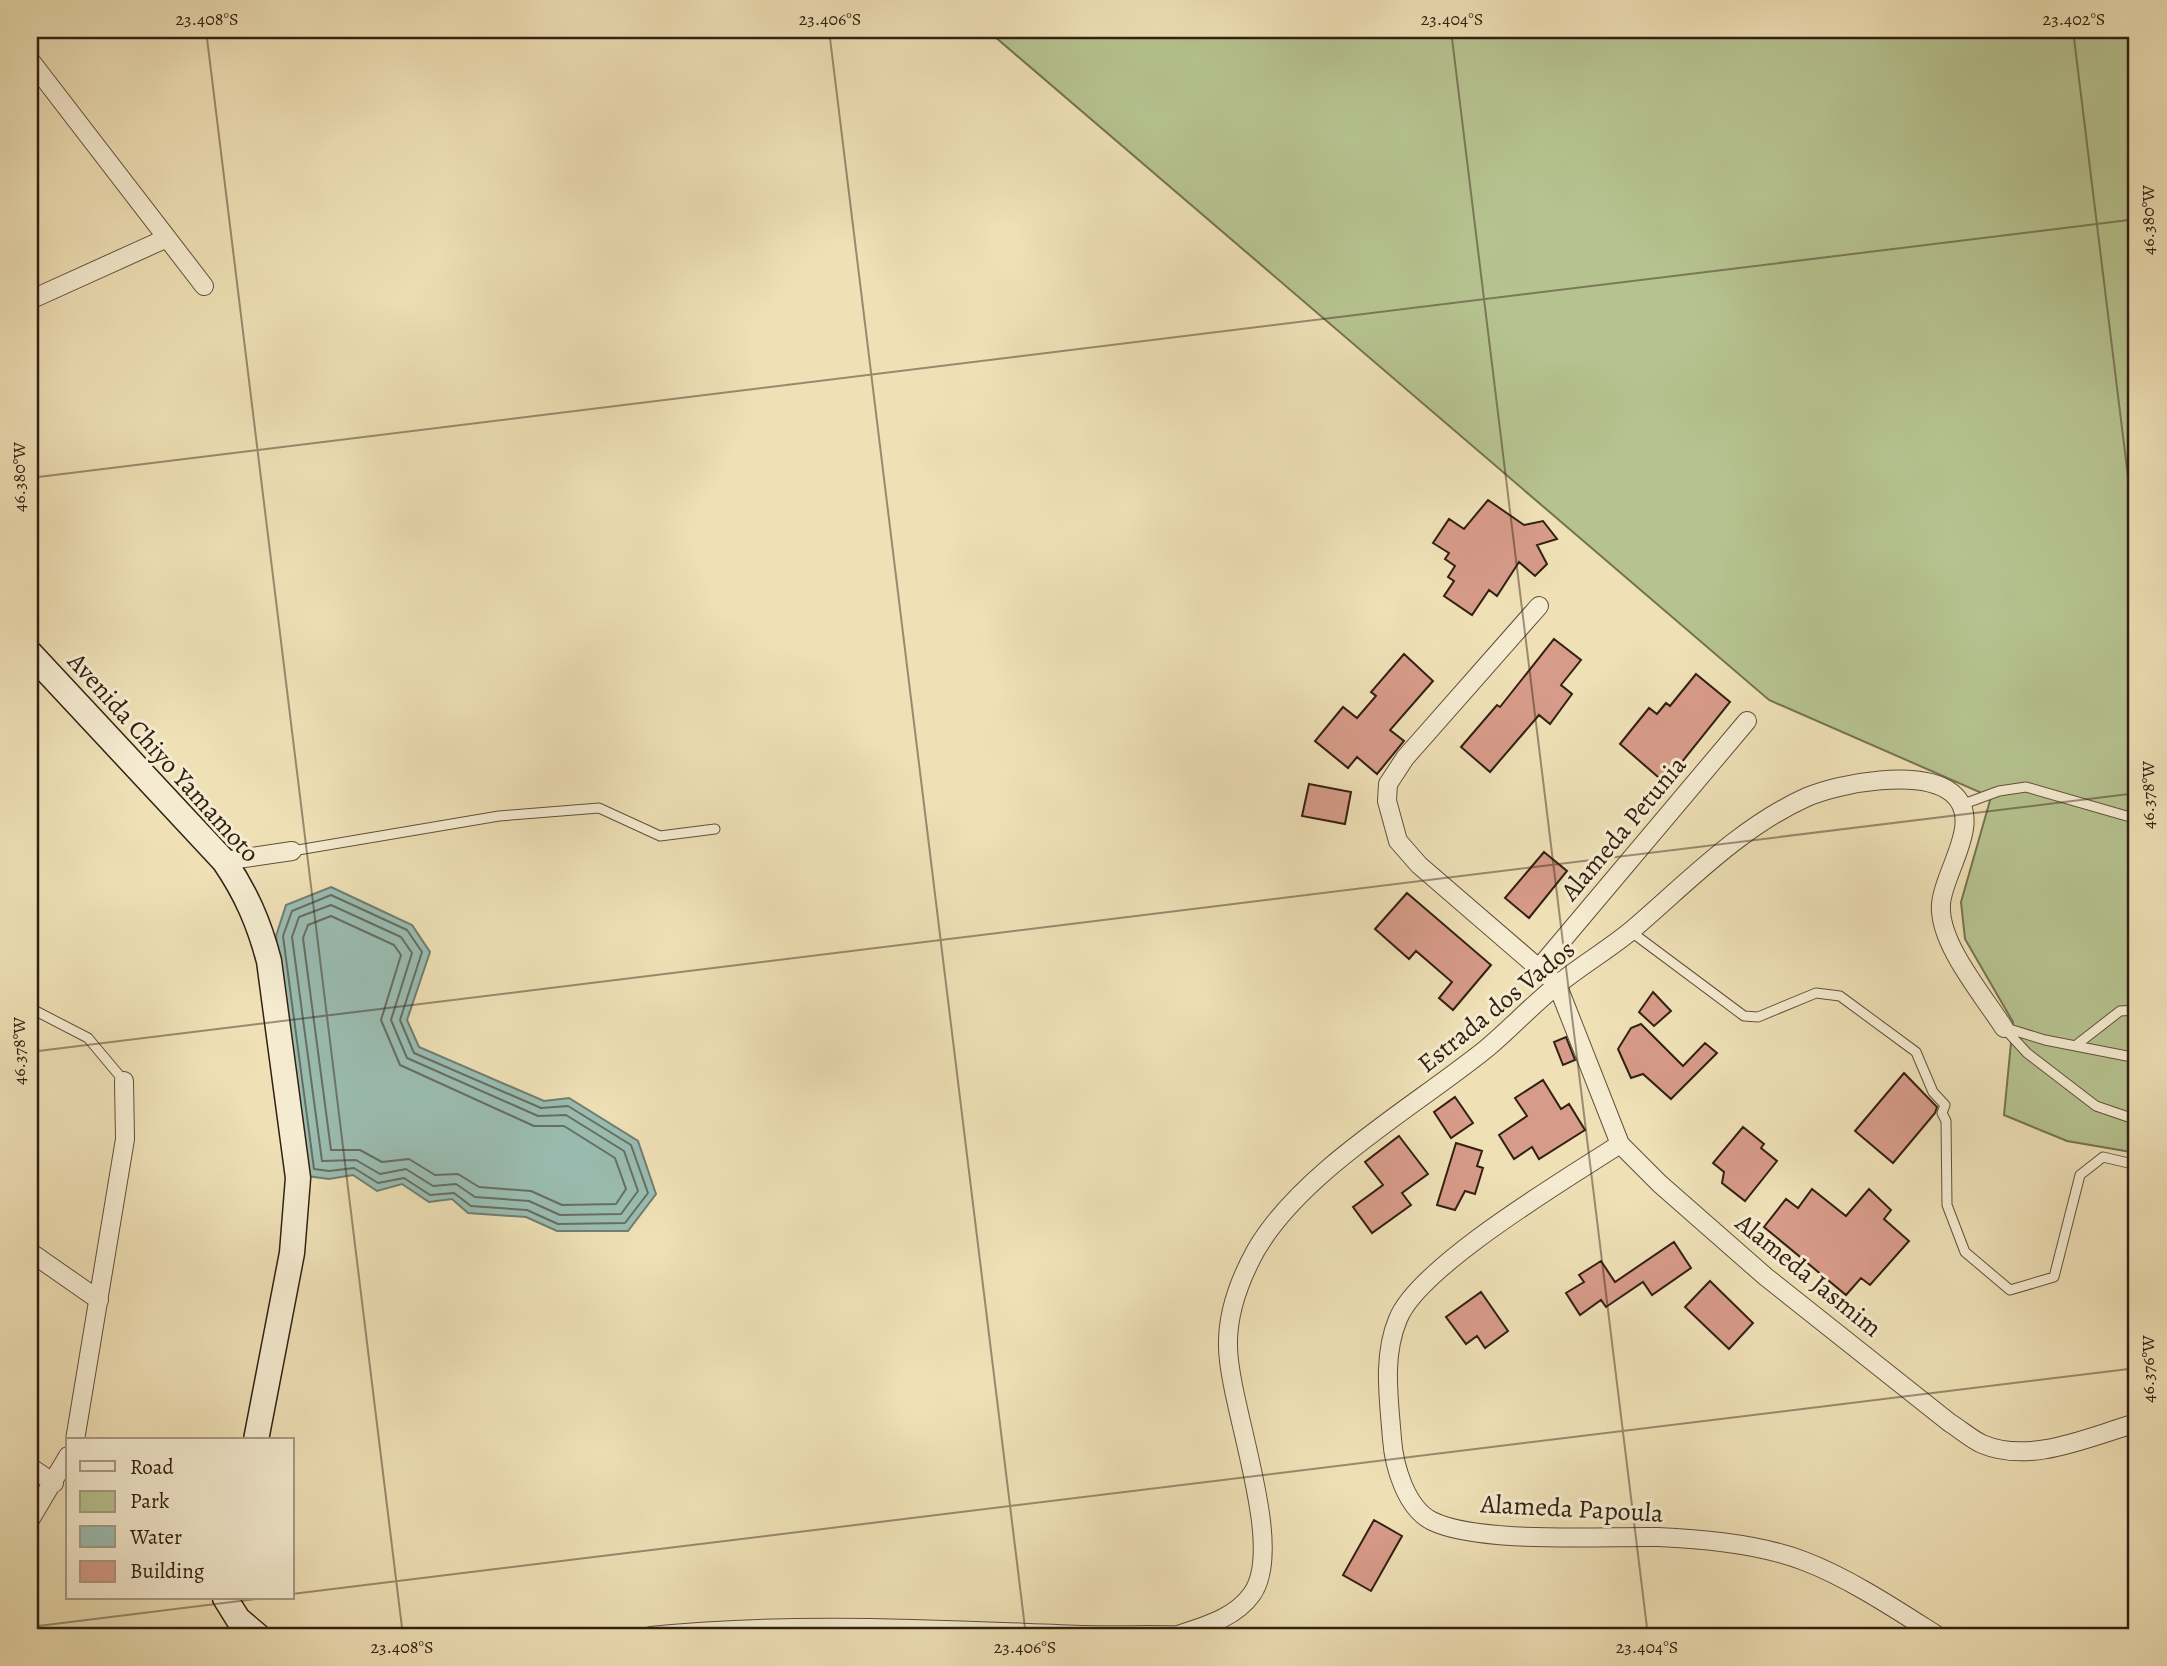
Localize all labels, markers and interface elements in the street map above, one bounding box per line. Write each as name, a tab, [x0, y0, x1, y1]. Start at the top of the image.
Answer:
text: 23.408°S	[176, 7, 238, 31]
text: 23.406°S	[799, 7, 861, 31]
text: 23.404°S	[1421, 7, 1483, 31]
text: 23.402°S	[2043, 7, 2105, 31]
text: 46.380°W	[2136, 185, 2160, 255]
text: 46.380°W	[7, 442, 31, 512]
street label: Avenida Chiyo Yamamoto	[59, 644, 267, 870]
street label: Alameda Petunia	[1552, 749, 1694, 909]
text: 46.378°W	[2136, 761, 2160, 829]
street label: Estrada dos Vados	[1410, 932, 1582, 1081]
text: 46.378°W	[7, 1017, 31, 1085]
street label: Alameda Jasmim	[1728, 1205, 1889, 1345]
text: 46.376°W	[2136, 1335, 2160, 1403]
legend	[66, 1438, 294, 1600]
text: Road	[130, 1453, 174, 1481]
street label: Alameda Papoula	[1479, 1486, 1664, 1531]
text: Park	[130, 1487, 170, 1515]
text: Water	[129, 1523, 182, 1551]
text: Building	[130, 1557, 205, 1585]
text: 23.408°S	[371, 1635, 433, 1659]
text: 23.406°S	[994, 1635, 1056, 1659]
text: 23.404°S	[1616, 1635, 1678, 1659]

